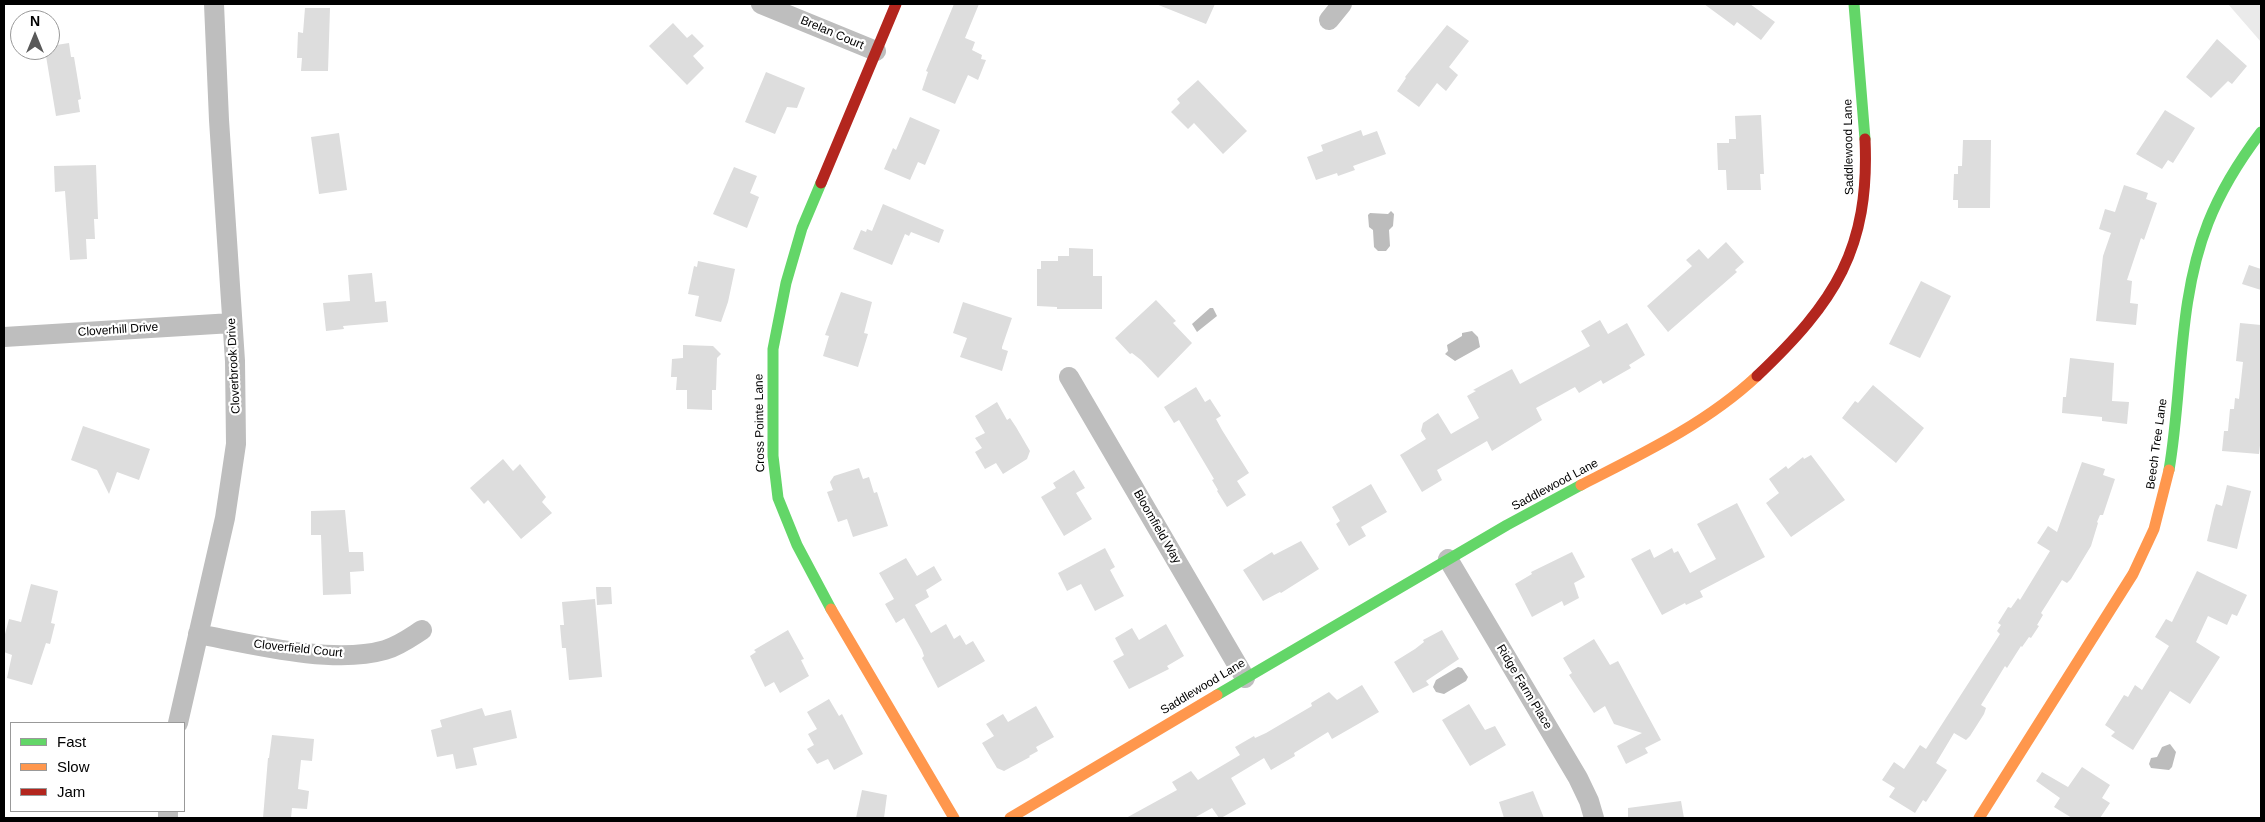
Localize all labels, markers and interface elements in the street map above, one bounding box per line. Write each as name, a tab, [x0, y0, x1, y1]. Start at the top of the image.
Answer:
north arrow	[10, 10, 60, 60]
text: N	[30, 13, 40, 29]
street label: Brelan Court	[798, 13, 866, 53]
street label: Saddlewood Lane	[1841, 99, 1857, 195]
street label: Cloverbrook Drive	[224, 318, 244, 414]
street label: Cloverhill Drive	[77, 320, 159, 340]
street label: Cross Pointe Lane	[752, 374, 768, 472]
street label: Beech Tree Lane	[2143, 398, 2171, 490]
street label: Saddlewood Lane	[1509, 456, 1601, 514]
street label: Bloomfield Way	[1130, 487, 1184, 567]
street label: Cloverfield Court	[253, 637, 343, 661]
street label: Ridge Farm Place	[1493, 642, 1555, 732]
street label: Saddlewood Lane	[1158, 656, 1248, 718]
legend	[10, 722, 185, 812]
text: Fast	[57, 733, 86, 750]
text: Slow	[57, 758, 90, 775]
text: Jam	[57, 783, 85, 800]

